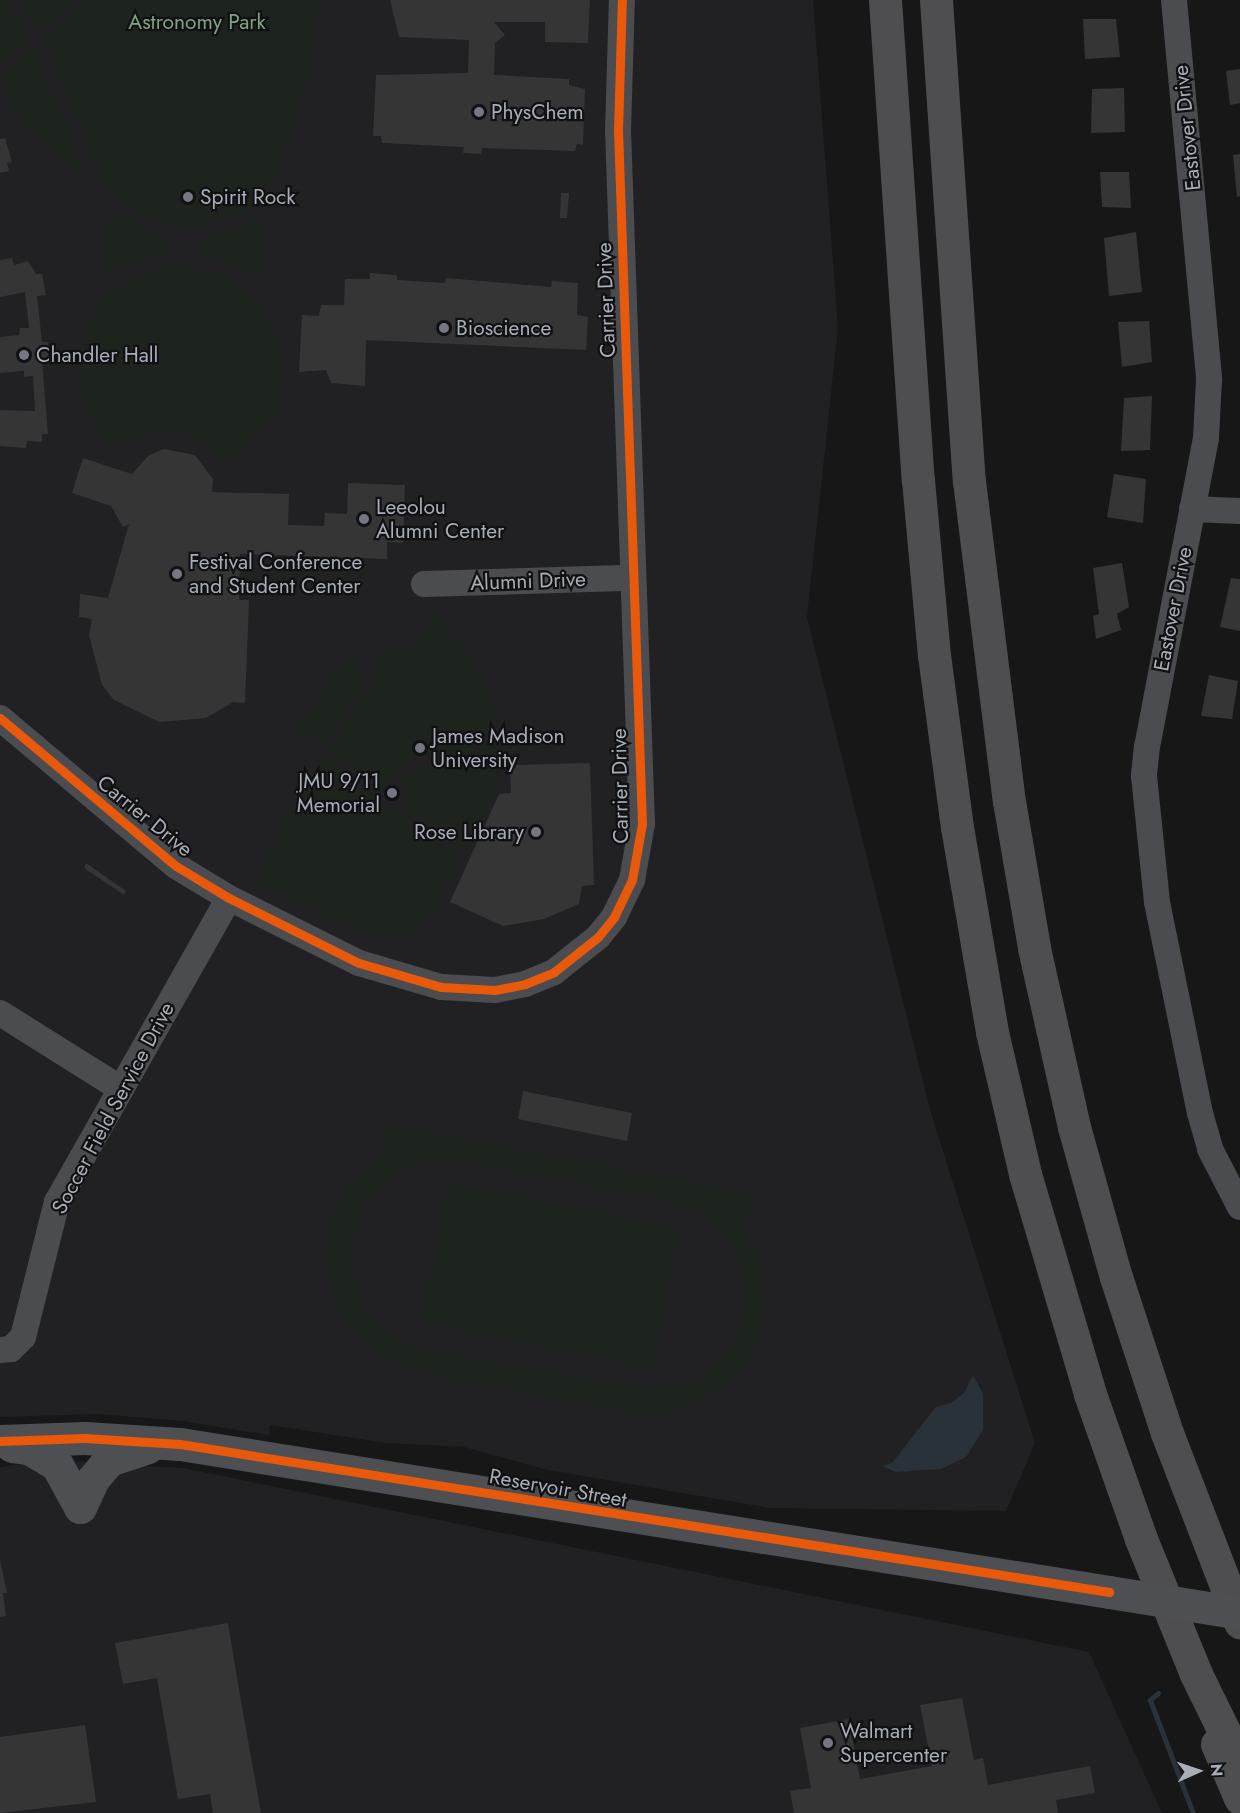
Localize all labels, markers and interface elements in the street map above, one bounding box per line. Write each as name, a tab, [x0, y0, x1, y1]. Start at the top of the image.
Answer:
park label: Astronomy Park	[128, 9, 266, 35]
street label: Eastover Drive	[1168, 64, 1206, 192]
place label: PhysChem	[491, 99, 584, 125]
marker: PhysChem	[472, 105, 486, 119]
place label: Spirit Rock	[200, 184, 295, 210]
marker: Spirit Rock	[181, 190, 195, 204]
street label: Carrier Drive	[591, 242, 621, 358]
place label: Bioscience	[456, 315, 551, 341]
marker: Bioscience	[437, 321, 451, 335]
place label: Chandler Hall	[36, 342, 158, 368]
marker: Chandler Hall	[17, 348, 31, 362]
place label: Leeolou Alumni Center	[376, 494, 504, 544]
marker: Leeolou Alumni Center	[357, 512, 371, 526]
street label: Eastover Drive	[1149, 545, 1197, 673]
place label: Festival Conference and Student Center	[189, 549, 362, 599]
street label: Alumni Drive	[470, 566, 586, 596]
marker: Festival Conference and Student Center	[170, 567, 184, 581]
place label: James Madison University	[432, 723, 565, 773]
street label: Carrier Drive	[606, 728, 634, 844]
marker: James Madison University	[413, 741, 427, 755]
place label: JMU 9/11 Memorial	[297, 768, 380, 818]
street label: Carrier Drive	[92, 770, 198, 862]
marker: JMU 9/11 Memorial	[385, 786, 399, 800]
place label: Rose Library	[414, 819, 524, 845]
marker: Rose Library	[529, 825, 543, 839]
street label: Soccer Field Service Drive	[46, 998, 180, 1218]
street label: Reservoir Street	[487, 1464, 629, 1512]
place label: Walmart Supercenter	[840, 1718, 947, 1768]
marker: Walmart Supercenter	[821, 1736, 835, 1750]
north arrow	[1168, 1741, 1228, 1801]
text: N	[1205, 1763, 1228, 1777]

